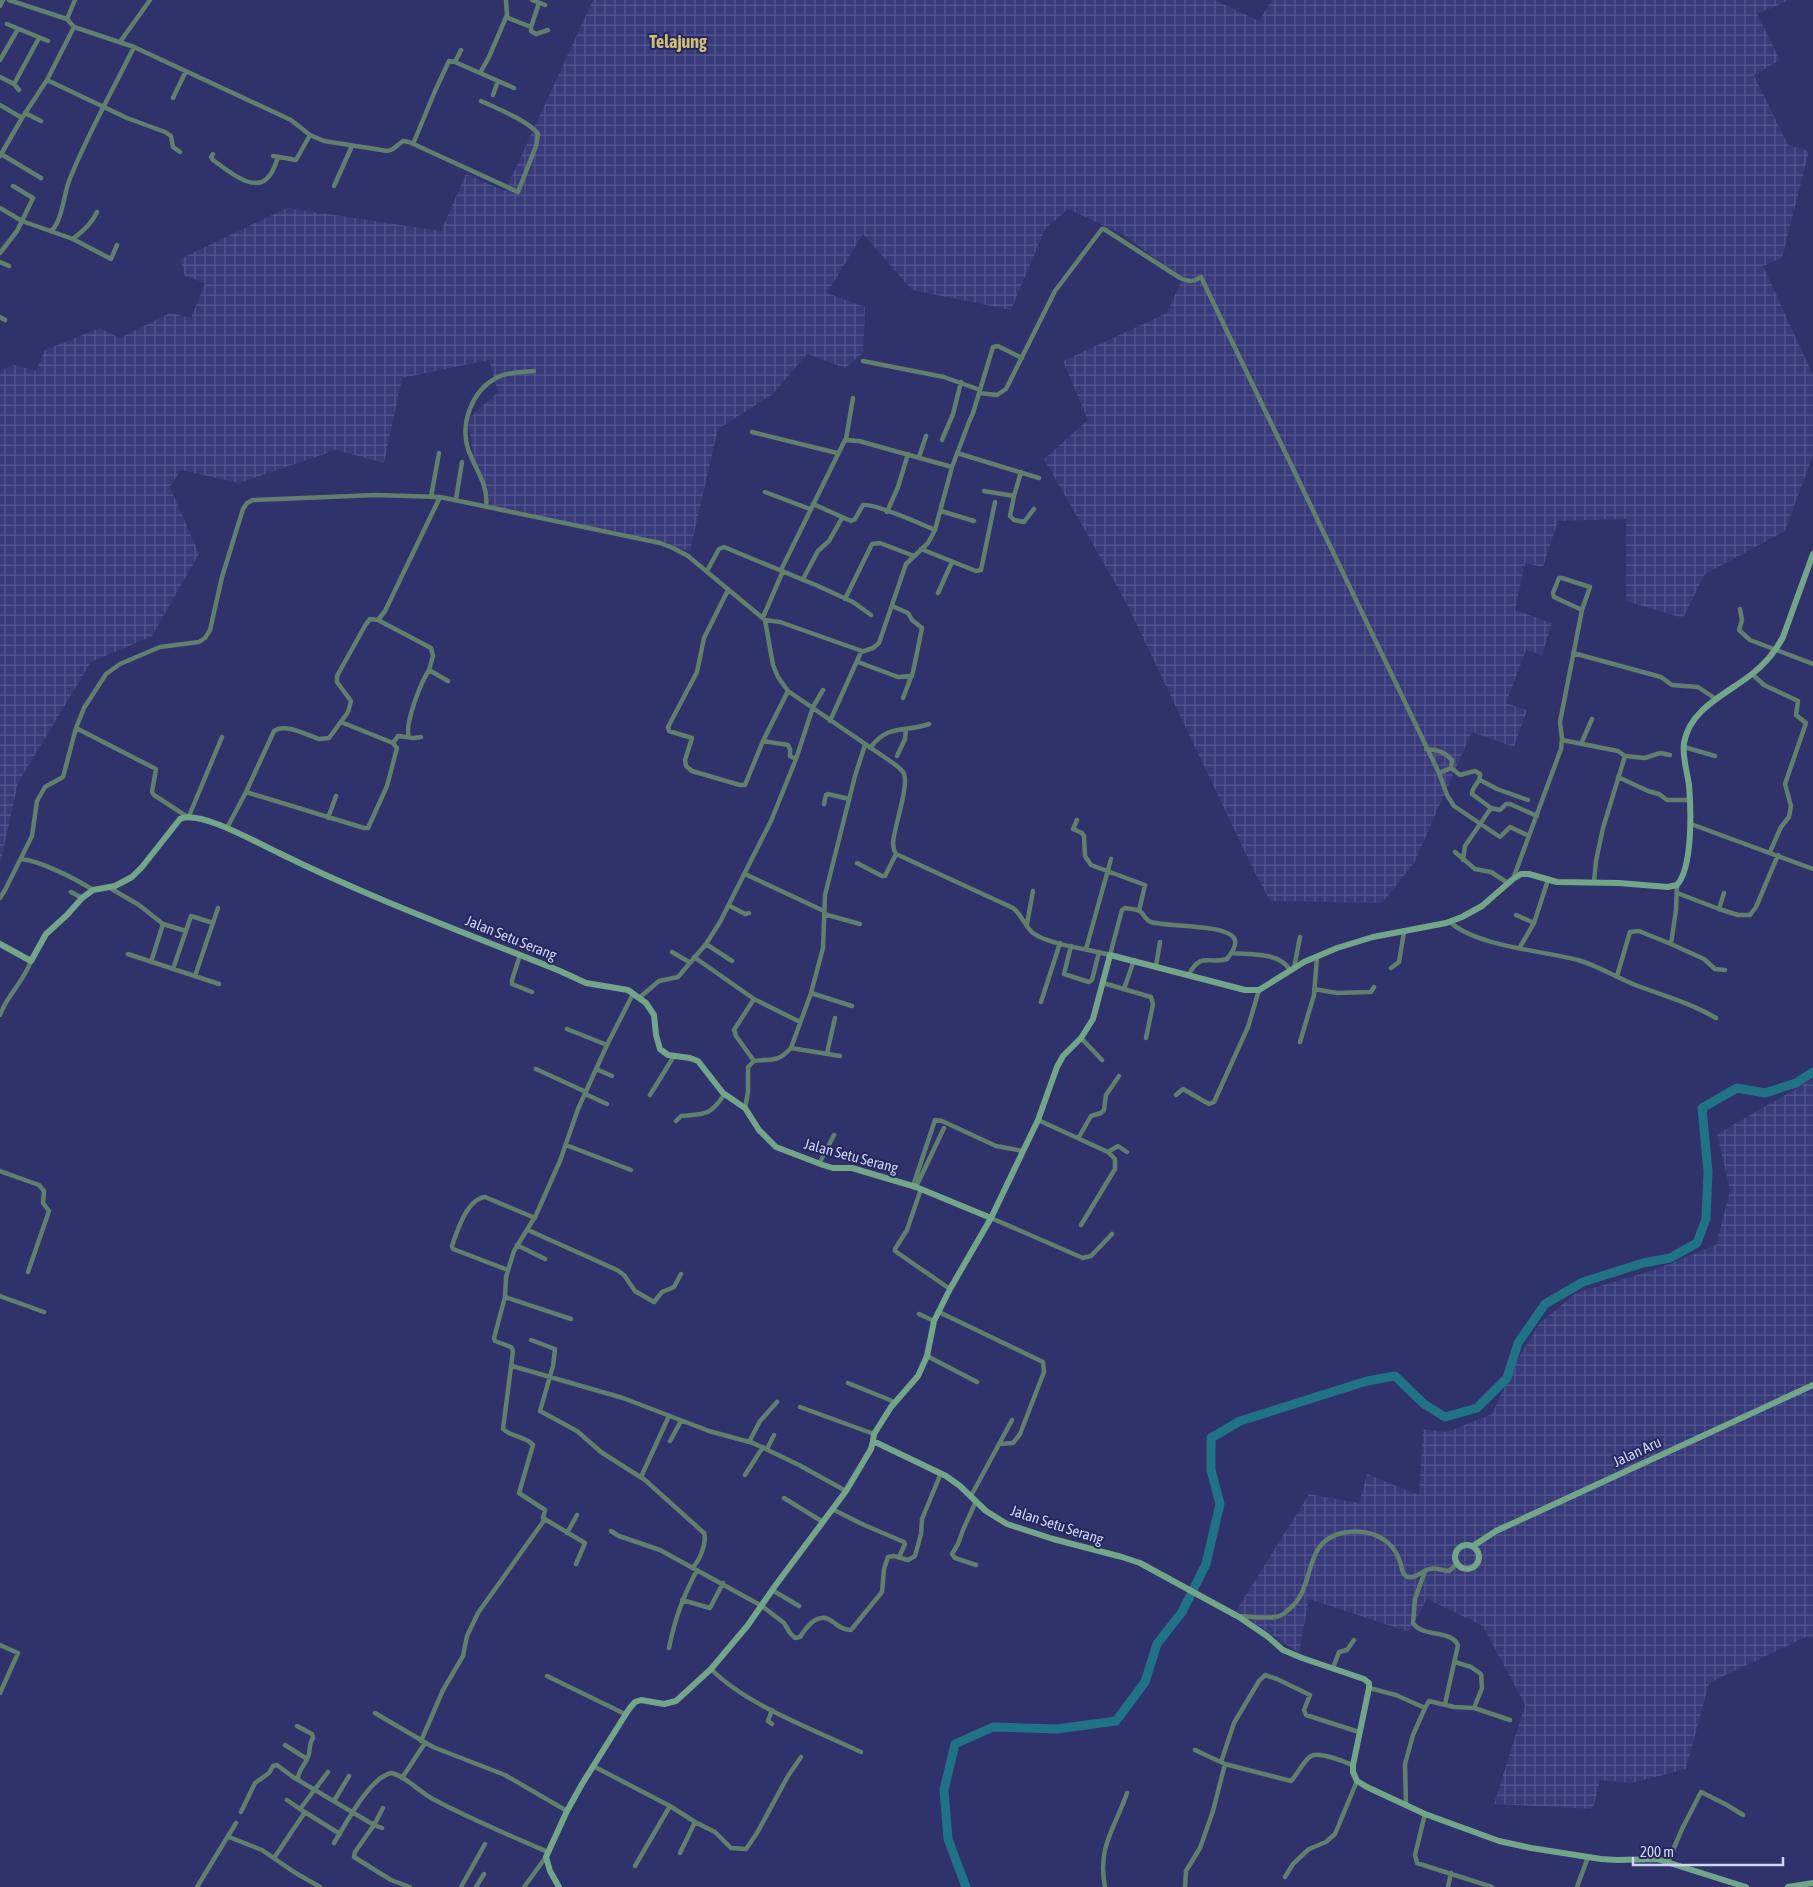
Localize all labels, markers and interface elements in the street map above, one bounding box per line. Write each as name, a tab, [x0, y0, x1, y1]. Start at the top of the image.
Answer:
district label: Telajung	[649, 31, 707, 52]
street label: Jalan Setu Serang	[463, 912, 560, 964]
street label: Jalan Setu Serang	[802, 1135, 901, 1176]
street label: Jalan Aru	[1610, 1433, 1664, 1470]
street label: Jalan Setu Serang	[1009, 1501, 1106, 1548]
scale bar	[1633, 1834, 1783, 1866]
text: 200 m	[1640, 1843, 1674, 1860]

